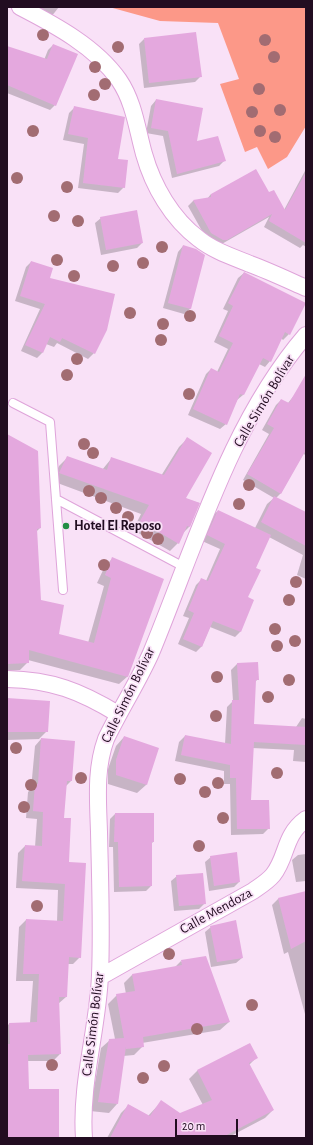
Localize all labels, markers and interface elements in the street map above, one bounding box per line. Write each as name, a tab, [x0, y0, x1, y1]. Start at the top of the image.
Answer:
street label: Calle Simón Bolívar	[230, 352, 298, 450]
place label: Hotel El Reposo	[74, 518, 161, 534]
marker: Hotel El Reposo	[61, 521, 71, 531]
street label: Calle Simón Bolívar	[98, 644, 158, 746]
street label: Calle Mendoza	[177, 884, 255, 938]
street label: Calle Simón Bolívar	[78, 971, 108, 1077]
scale bar	[177, 1111, 240, 1137]
text: 20 m	[182, 1120, 205, 1132]

